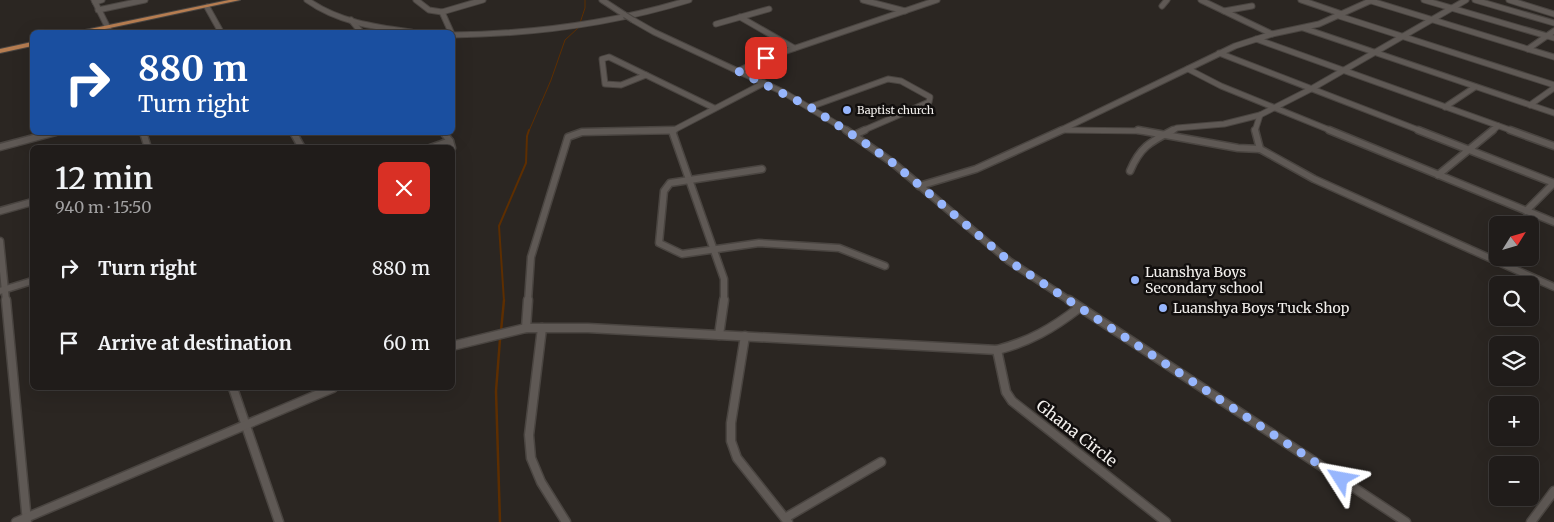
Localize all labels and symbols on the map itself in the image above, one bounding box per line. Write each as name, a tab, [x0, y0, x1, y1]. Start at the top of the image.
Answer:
pin	[745, 37, 787, 79]
place label: Baptist church	[857, 103, 935, 117]
marker: Baptist church	[841, 104, 853, 116]
north arrow	[1489, 216, 1539, 266]
place label: Luanshya Boys Secondary school	[1145, 263, 1264, 297]
marker: Luanshya Boys Secondary school	[1129, 274, 1141, 286]
place label: Luanshya Boys Tuck Shop	[1173, 299, 1350, 317]
marker: Luanshya Boys Tuck Shop	[1157, 302, 1169, 314]
street label: Ghana Circle	[1033, 395, 1121, 471]
position arrow	[1314, 452, 1366, 504]

